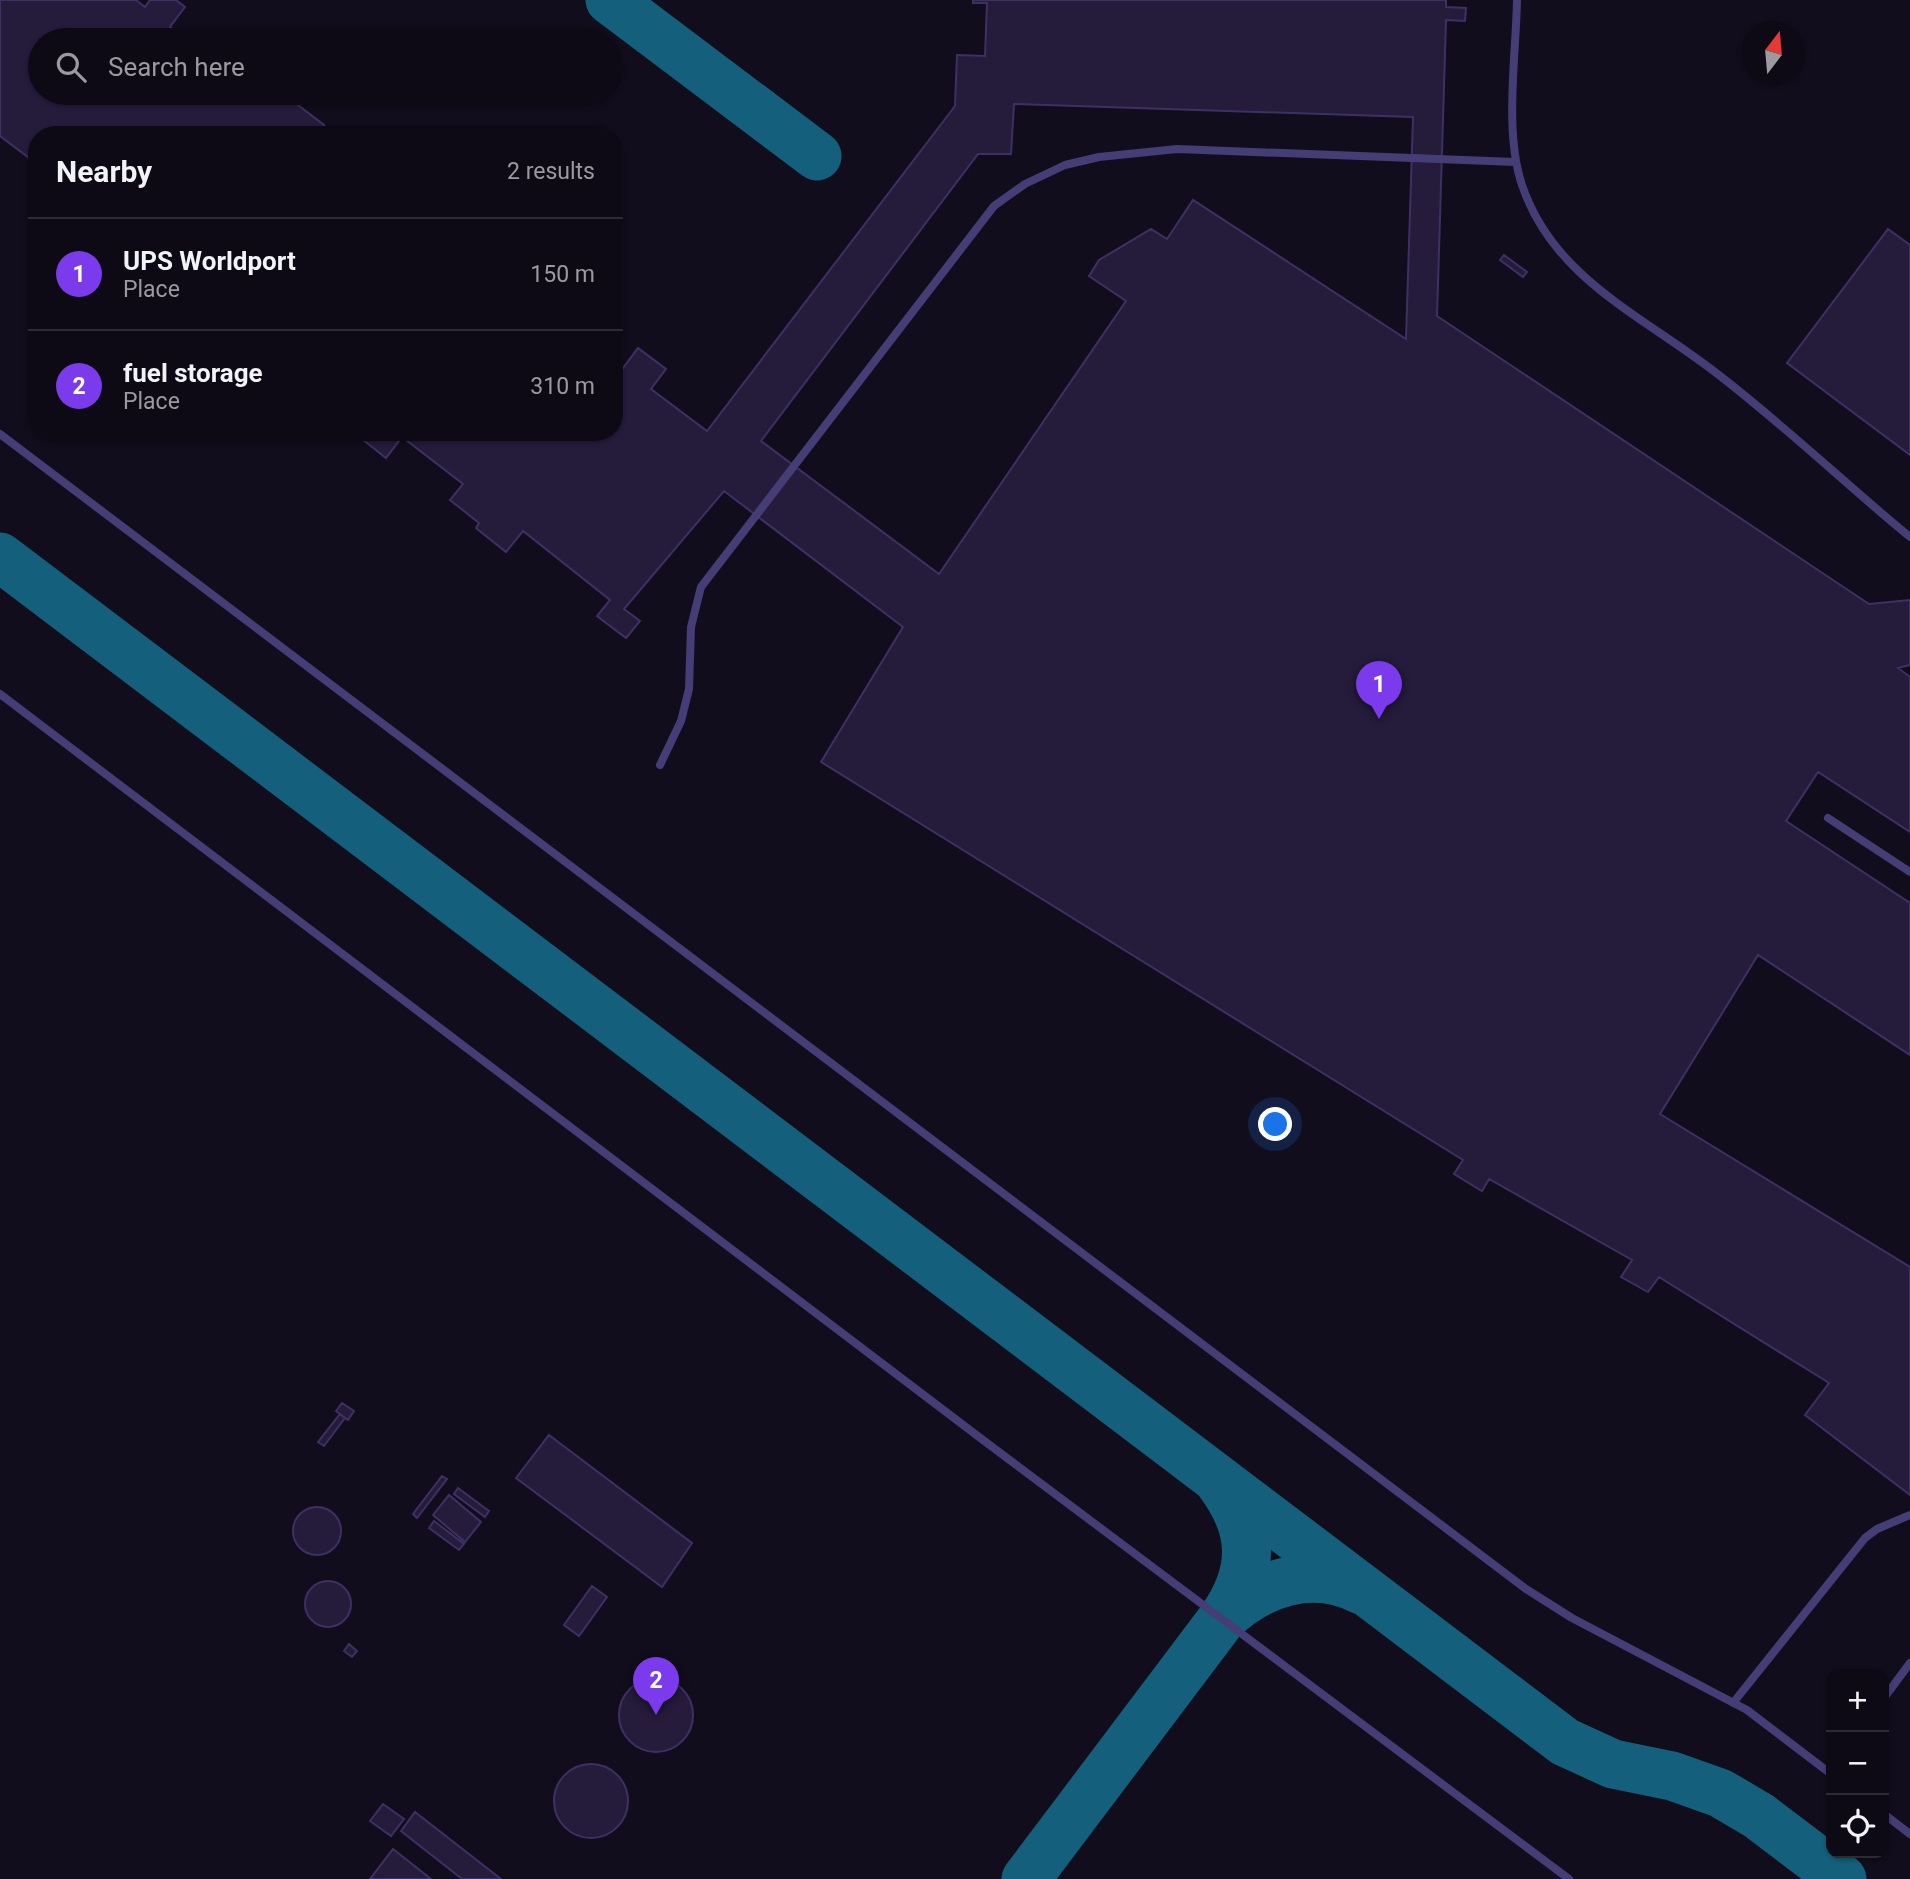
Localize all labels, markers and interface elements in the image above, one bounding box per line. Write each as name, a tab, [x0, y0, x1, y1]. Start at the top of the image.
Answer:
north arrow	[1742, 21, 1805, 84]
search box	[28, 28, 623, 105]
icon: search	[52, 48, 90, 86]
text: Search here	[108, 52, 245, 82]
text: Nearby	[56, 154, 152, 189]
text: 2 results	[507, 158, 595, 185]
text: UPS Worldport	[123, 246, 296, 276]
text: 1	[72, 261, 86, 288]
text: 150 m	[530, 261, 595, 288]
text: Place	[123, 276, 180, 303]
text: fuel storage	[123, 358, 263, 388]
text: 2	[72, 373, 86, 400]
text: 310 m	[530, 373, 595, 400]
text: Place	[123, 388, 180, 415]
pin: 1	[1356, 661, 1402, 719]
your location	[1258, 1107, 1292, 1141]
pin: 2	[633, 1657, 679, 1715]
map controls	[1826, 1669, 1889, 1858]
button: +	[1826, 1669, 1889, 1732]
button: −	[1826, 1732, 1889, 1795]
button: locate	[1826, 1795, 1889, 1858]

